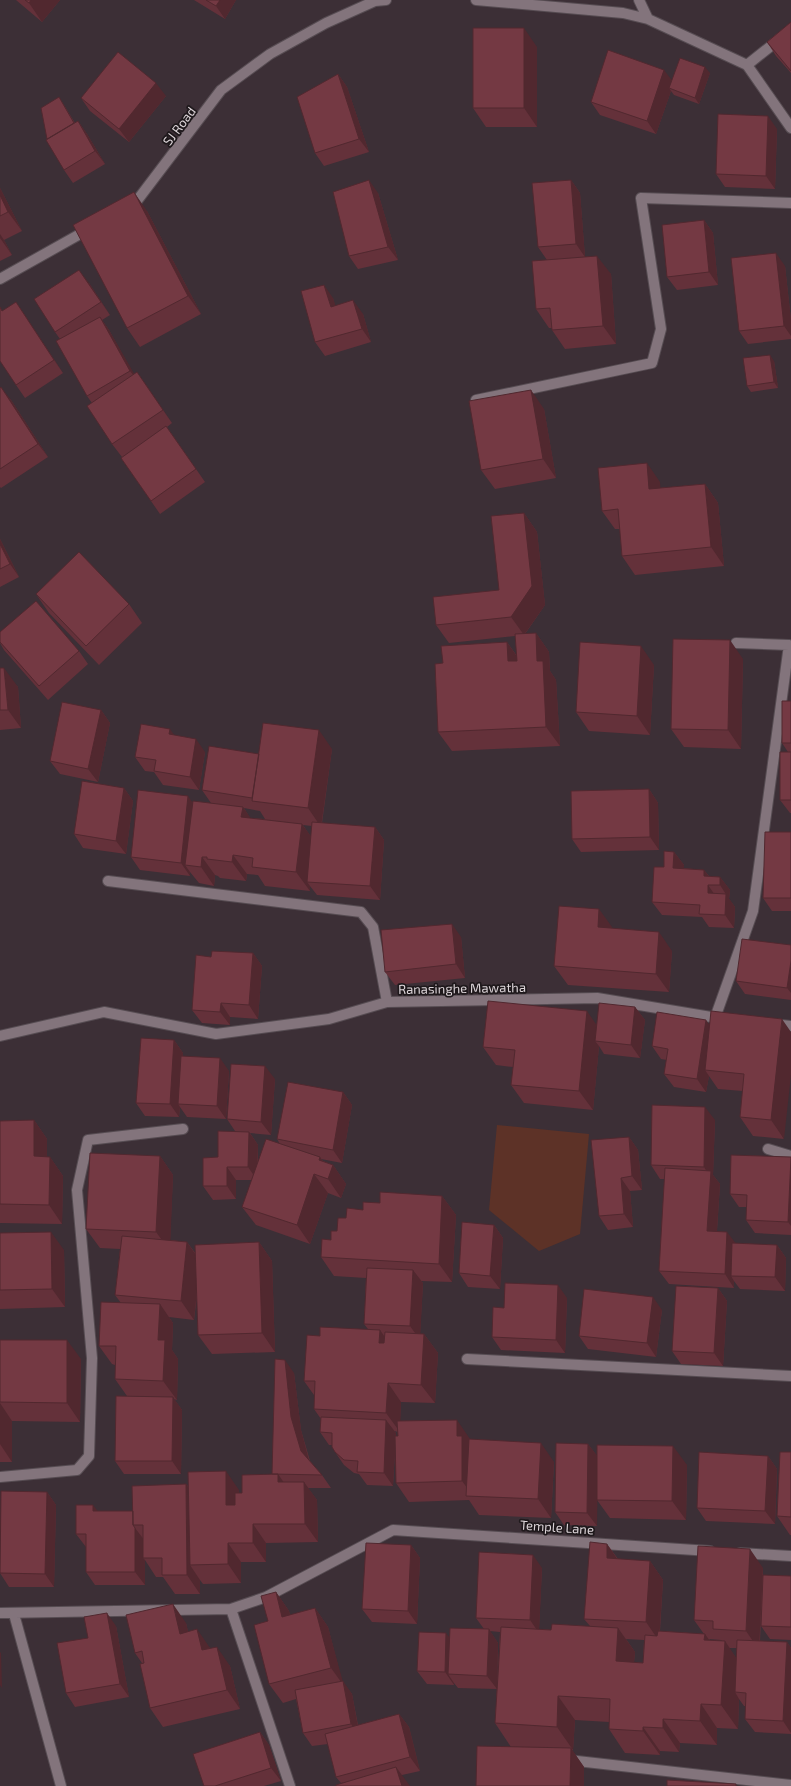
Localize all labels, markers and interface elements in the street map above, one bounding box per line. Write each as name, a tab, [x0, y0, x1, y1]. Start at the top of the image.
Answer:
street label: SJ Road	[159, 103, 199, 149]
street label: Ranasinghe Mawatha	[398, 979, 526, 997]
street label: Temple Lane	[519, 1516, 595, 1538]

